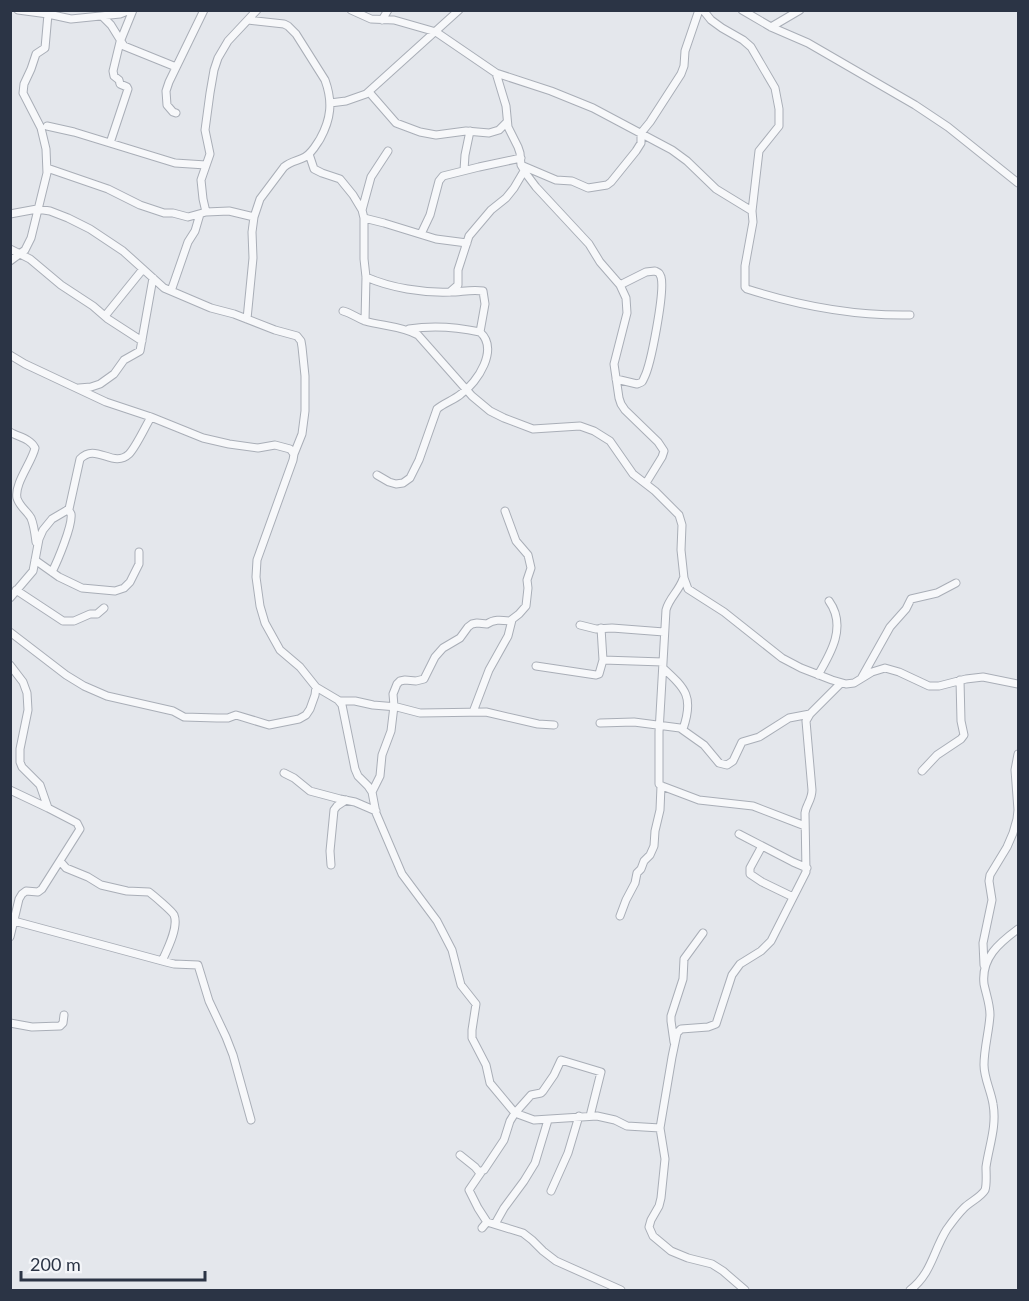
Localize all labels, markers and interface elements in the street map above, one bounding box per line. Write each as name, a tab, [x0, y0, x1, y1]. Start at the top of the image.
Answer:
scale bar	[21, 1244, 206, 1282]
text: 200 m	[30, 1253, 81, 1275]

